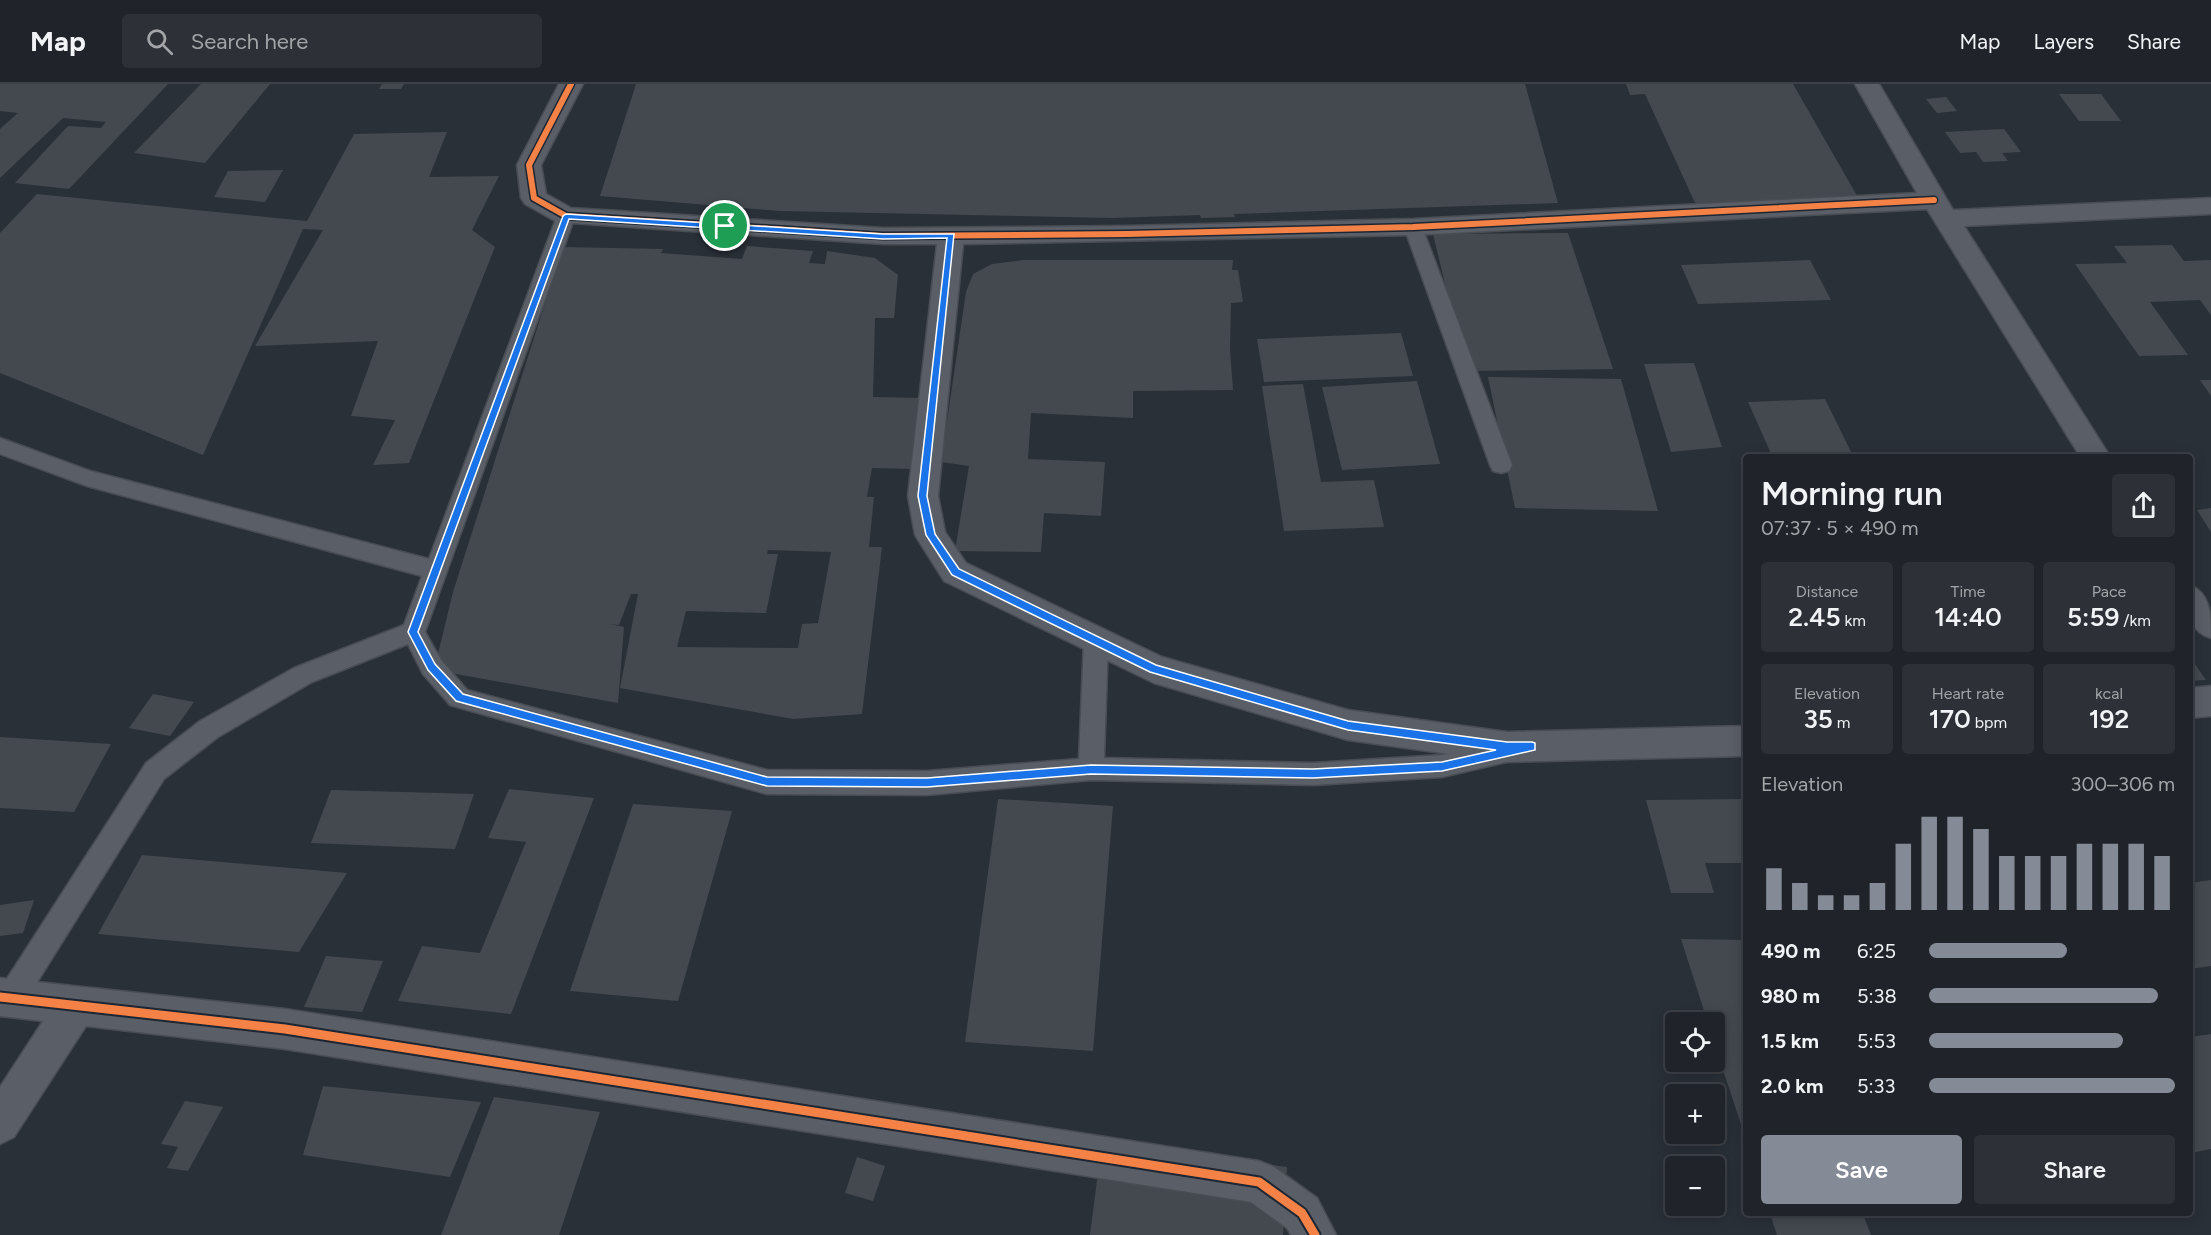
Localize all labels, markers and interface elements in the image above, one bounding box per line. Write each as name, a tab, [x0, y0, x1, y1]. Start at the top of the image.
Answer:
search box	[122, 14, 542, 68]
text: Map	[30, 24, 86, 58]
icon: search	[143, 25, 176, 58]
text: Search here	[191, 28, 308, 55]
text: Map	[1960, 29, 2000, 54]
text: Layers	[2033, 29, 2094, 54]
text: Share	[2127, 29, 2181, 54]
pin	[699, 200, 750, 251]
icon: arrive	[708, 209, 741, 242]
text: Morning run	[1761, 474, 1943, 513]
button: share	[2112, 474, 2175, 537]
text: 07:37 · 5 × 490 m	[1761, 516, 1919, 540]
text: Distance	[1796, 582, 1858, 601]
text: Time	[1951, 582, 1985, 601]
text: Pace	[2092, 582, 2126, 601]
text: 2.45	[1788, 601, 1840, 633]
text: 14:40	[1934, 601, 2002, 633]
text: 5:59	[2067, 601, 2119, 633]
text: km	[1840, 611, 1866, 630]
text: /km	[2119, 611, 2151, 630]
text: Elevation	[1794, 684, 1860, 703]
text: Heart rate	[1932, 684, 2004, 703]
text: kcal	[2095, 684, 2123, 703]
text: 35	[1804, 703, 1833, 735]
text: 170	[1929, 703, 1971, 735]
text: 192	[2089, 703, 2129, 735]
text: m	[1833, 713, 1850, 732]
text: bpm	[1971, 713, 2007, 732]
text: Elevation	[1761, 772, 1843, 796]
text: 300–306 m	[2071, 772, 2175, 796]
text: 490 m	[1761, 939, 1820, 963]
text: 6:25	[1857, 939, 1896, 963]
text: 980 m	[1761, 984, 1820, 1008]
text: 5:38	[1857, 984, 1897, 1008]
map controls	[1665, 1012, 1725, 1216]
button: locate	[1665, 1012, 1725, 1072]
text: 1.5 km	[1761, 1029, 1819, 1053]
text: 5:53	[1857, 1029, 1896, 1053]
text: 2.0 km	[1761, 1074, 1823, 1098]
text: 5:33	[1857, 1074, 1895, 1098]
button: +	[1665, 1084, 1725, 1144]
button: Save	[1761, 1135, 1962, 1204]
button: Share	[1974, 1135, 2175, 1204]
button: −	[1665, 1156, 1725, 1216]

